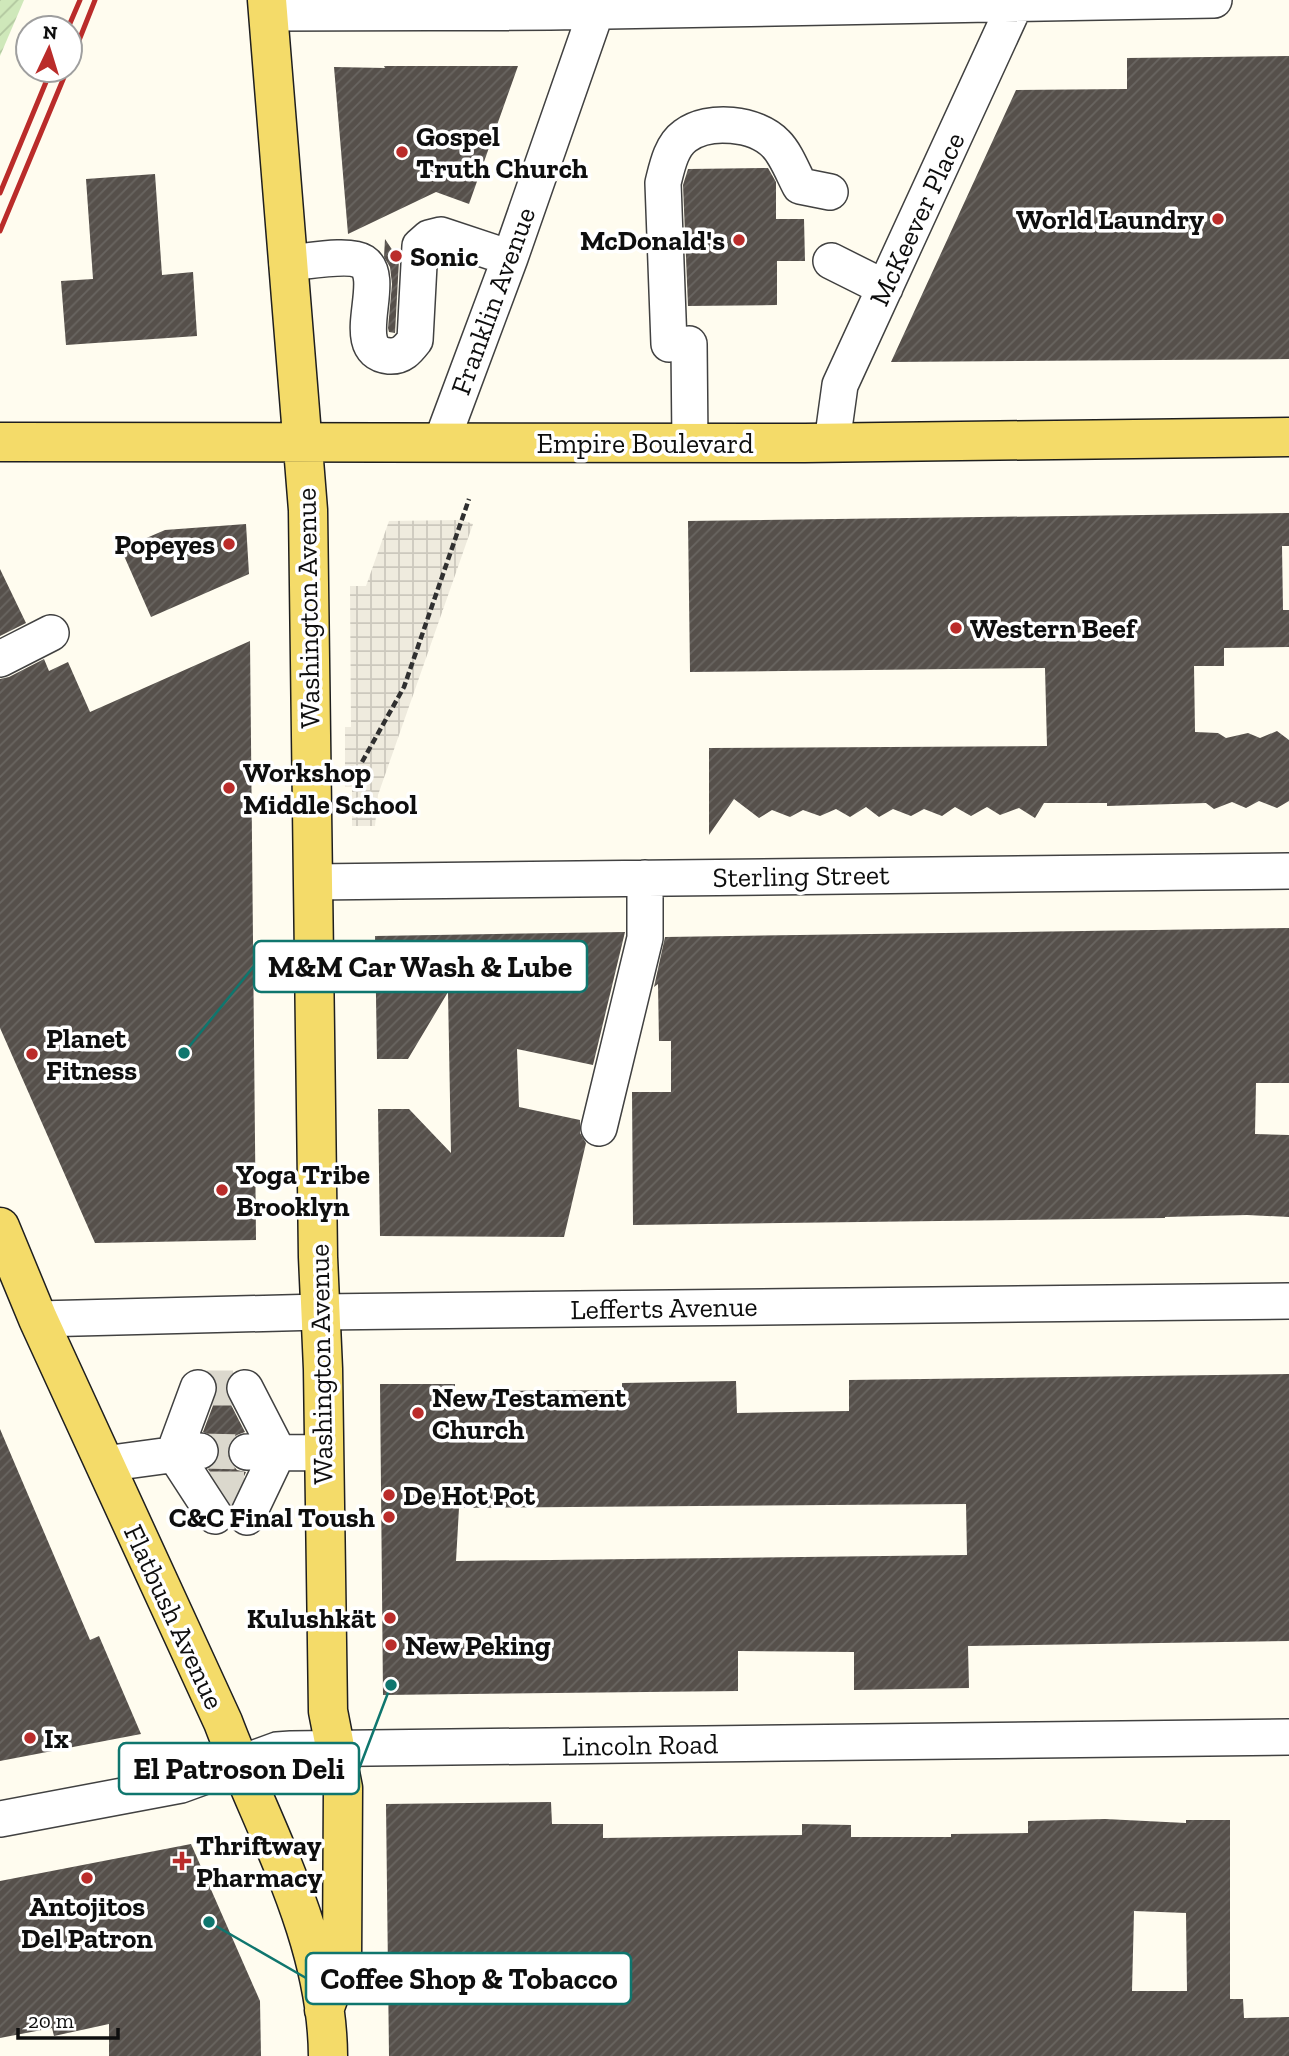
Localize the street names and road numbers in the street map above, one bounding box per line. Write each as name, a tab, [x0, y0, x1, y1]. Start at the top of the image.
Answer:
street label: McKeever Place	[862, 127, 972, 311]
street label: Franklin Avenue	[444, 203, 542, 399]
street label: Empire Boulevard	[536, 427, 754, 460]
street label: Washington Avenue	[289, 487, 327, 729]
street label: Sterling Street	[712, 858, 890, 894]
street label: Washington Avenue	[302, 1243, 340, 1485]
street label: Lefferts Avenue	[570, 1290, 758, 1326]
street label: Flatbush Avenue	[117, 1520, 231, 1714]
street label: Lincoln Road	[561, 1727, 719, 1763]

